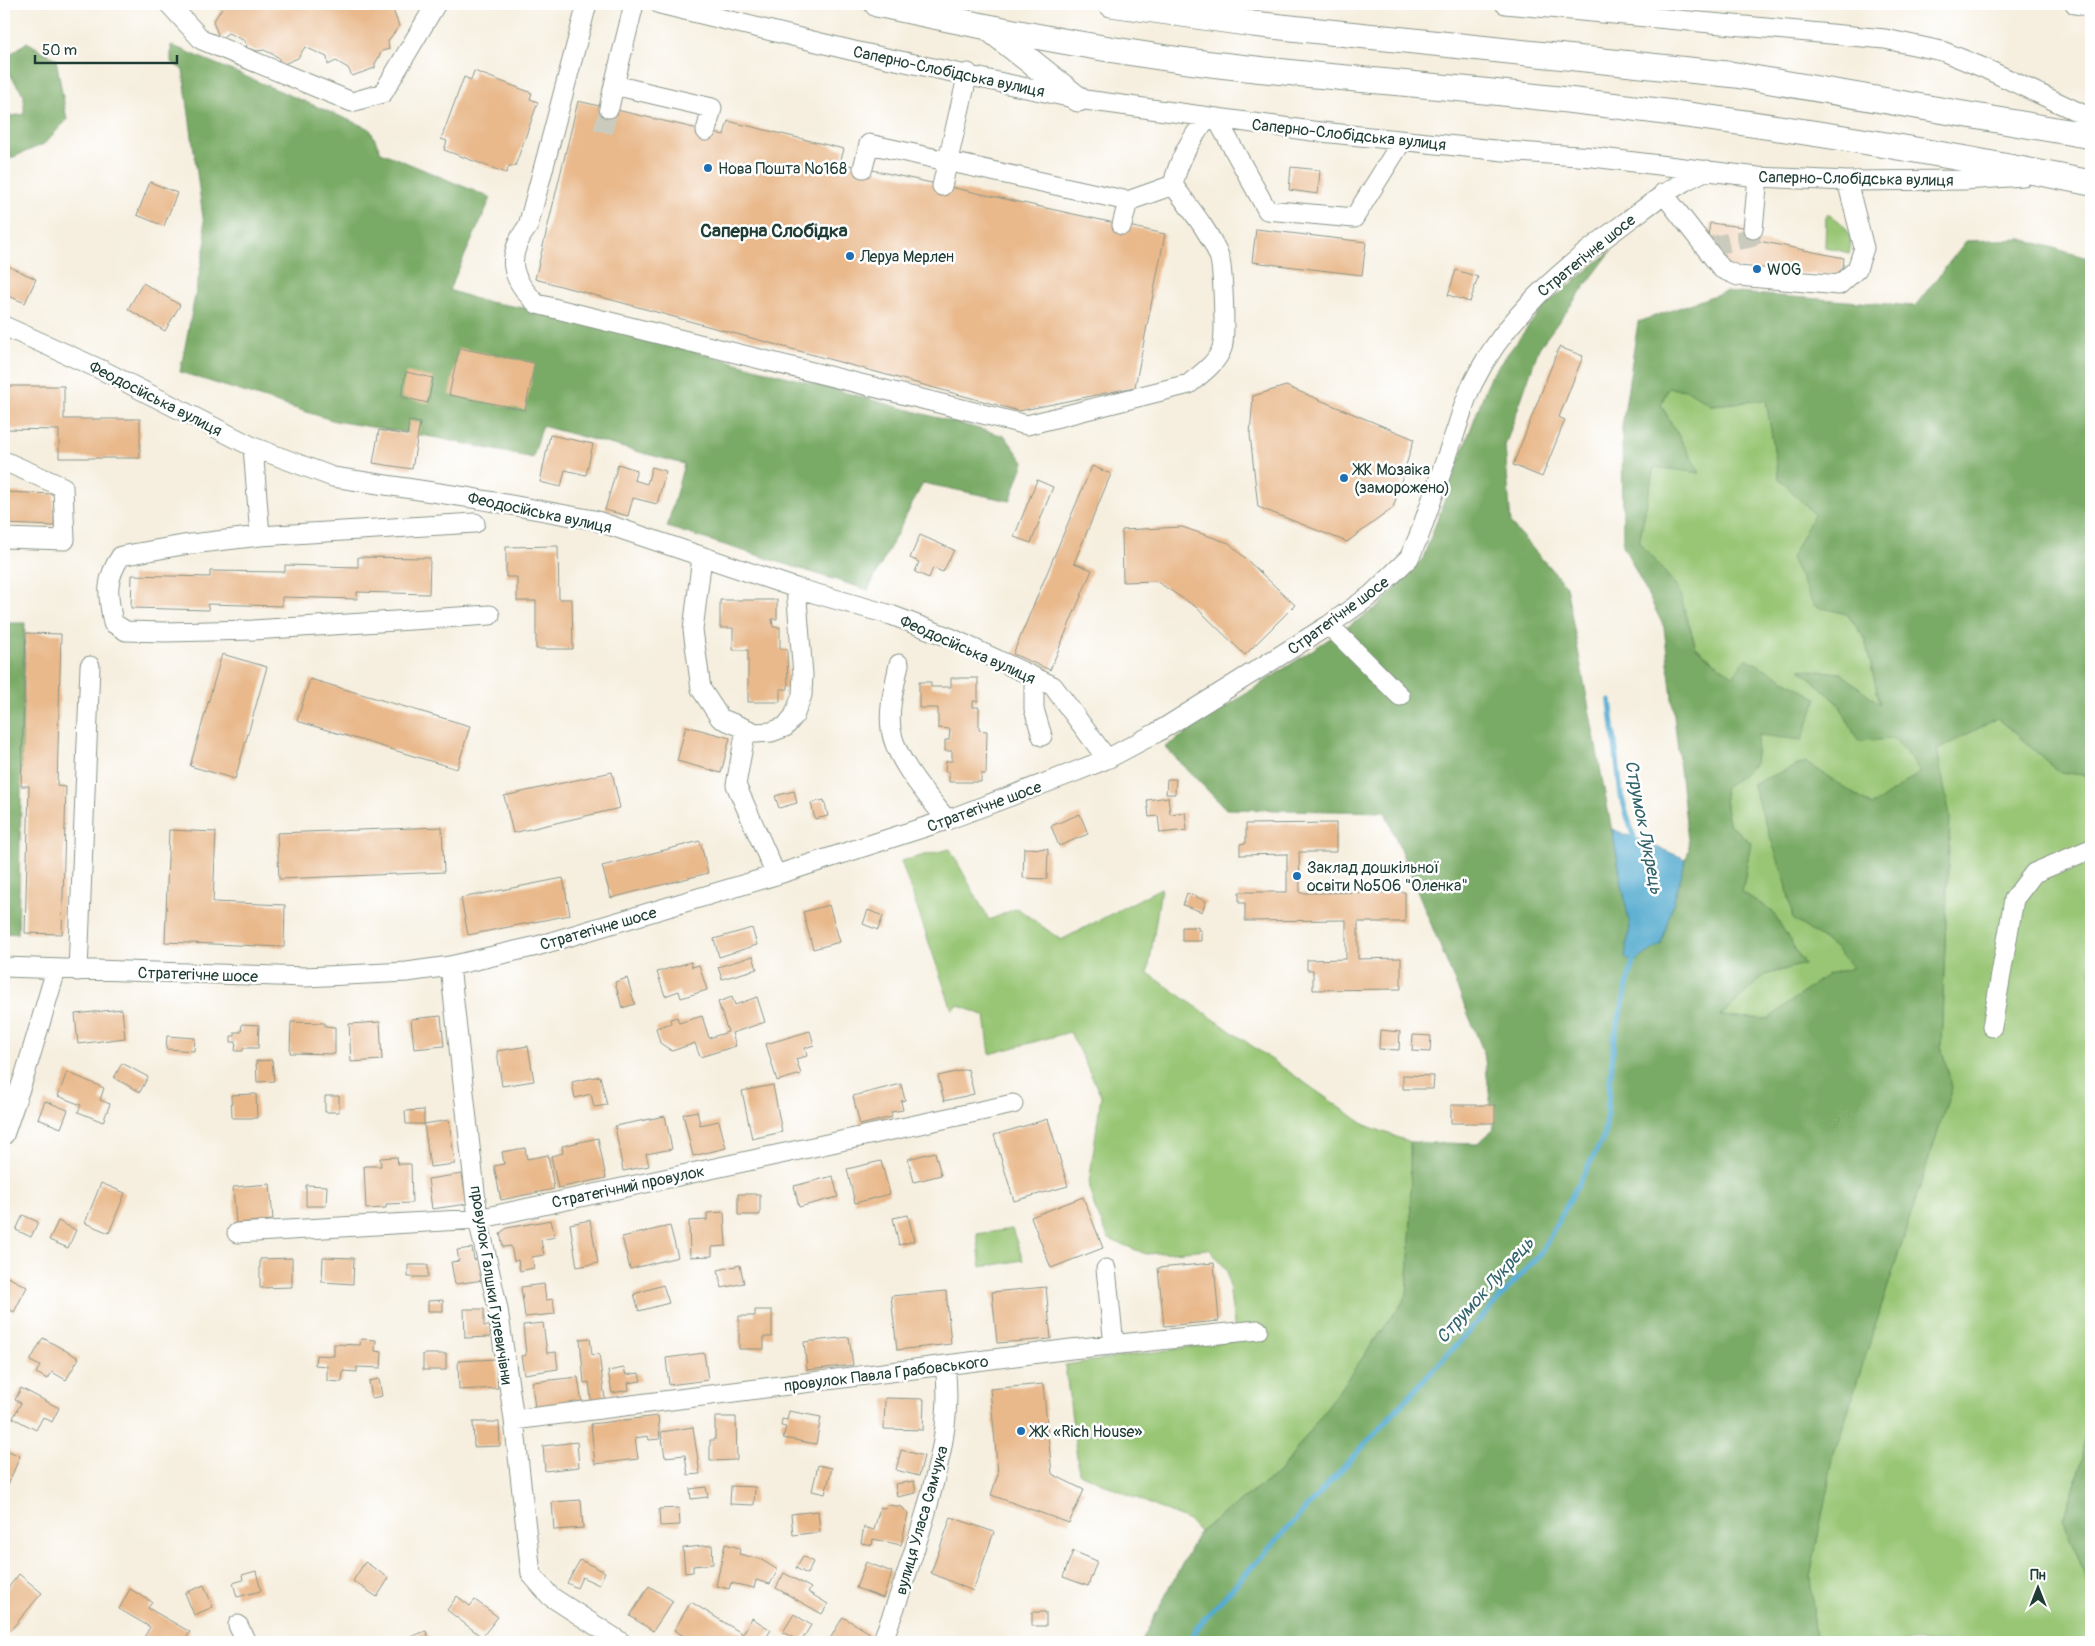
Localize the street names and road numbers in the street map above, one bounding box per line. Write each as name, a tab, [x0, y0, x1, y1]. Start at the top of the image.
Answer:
street label: Саперно-Слобідська вулиця	[851, 42, 1046, 102]
street label: Саперно-Слобідська вулиця	[1251, 115, 1447, 155]
street label: Саперно-Слобідська вулиця	[1758, 167, 1954, 191]
street label: Стратегічне шосе	[1534, 210, 1640, 301]
street label: Феодосійська вулиця	[86, 357, 225, 441]
street label: Феодосійська вулиця	[466, 488, 614, 538]
street label: Стратегічне шосе	[1284, 572, 1393, 659]
street label: Феодосійська вулиця	[897, 611, 1039, 689]
street label: Стратегічне шосе	[924, 777, 1044, 837]
street label: Стратегічне шосе	[538, 903, 659, 955]
street label: Стратегічне шосе	[137, 963, 259, 987]
street label: Стратегічний провулок	[550, 1161, 706, 1213]
street label: провулок Галшки Гулевичівни	[465, 1184, 517, 1386]
street label: провулок Павла Грабовського	[783, 1351, 990, 1396]
street label: вулиця Уласа Самчука	[891, 1443, 953, 1597]

